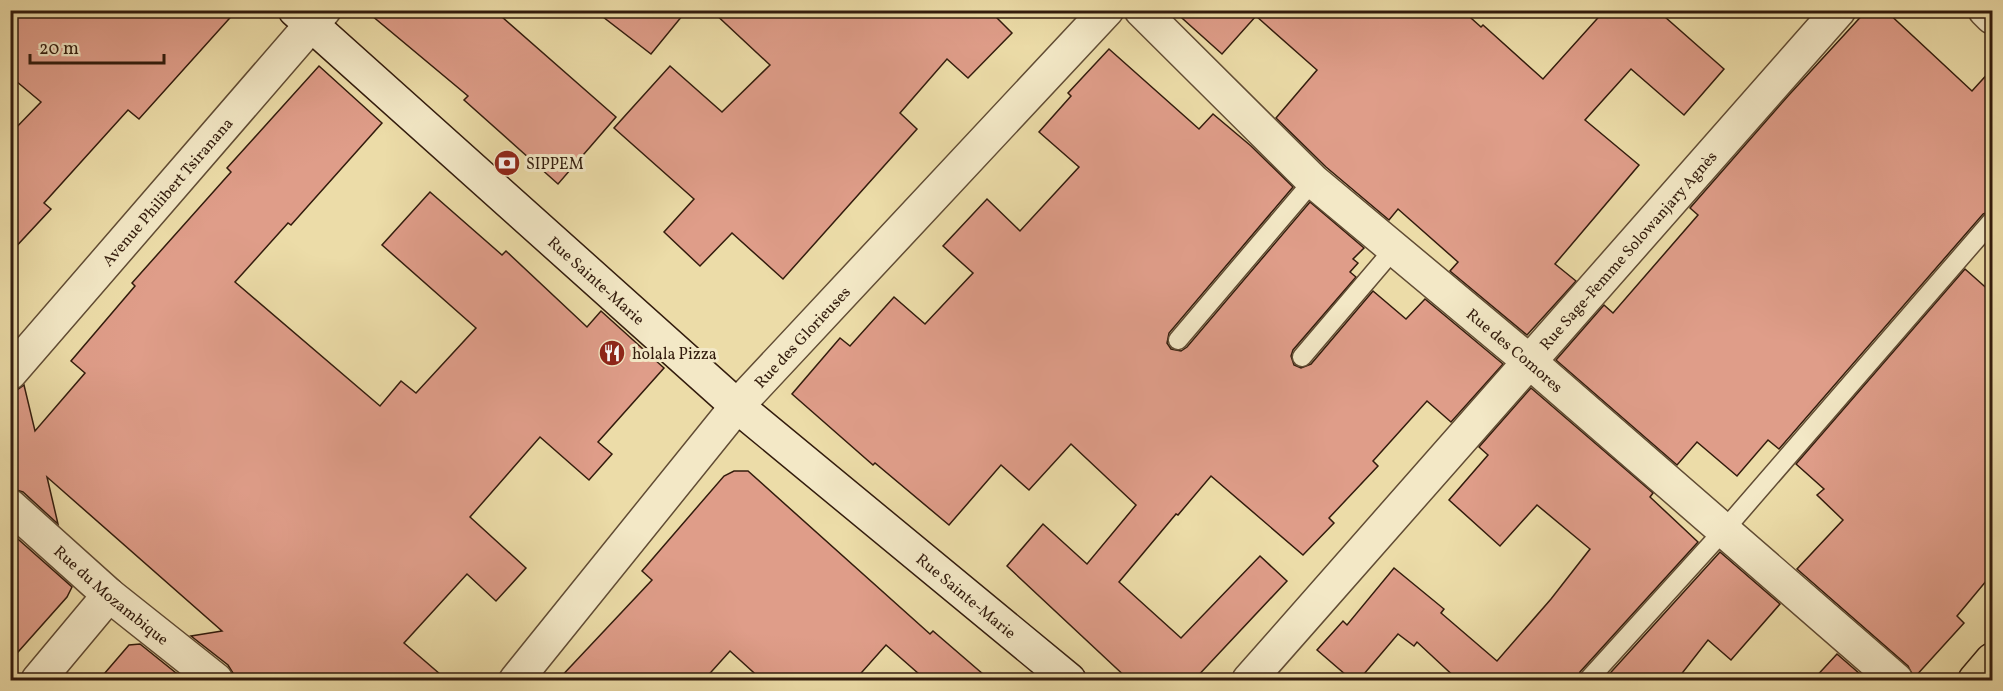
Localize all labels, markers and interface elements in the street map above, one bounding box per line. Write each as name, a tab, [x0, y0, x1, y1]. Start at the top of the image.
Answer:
scale bar	[30, 27, 164, 65]
text: 20 m	[39, 37, 79, 62]
street label: Avenue Philibert Tsiranana	[98, 114, 239, 272]
street label: Rue Sage-Femme Solowanjary Agnès	[1535, 147, 1723, 356]
bank icon: SIPPEM	[492, 148, 522, 178]
place label: SIPPEM	[526, 154, 584, 176]
street label: Rue Sainte-Marie	[542, 232, 649, 331]
street label: Rue des Glorieuses	[750, 282, 856, 394]
street label: Rue des Comores	[1461, 304, 1567, 399]
restaurant icon: holala Pizza	[597, 338, 627, 368]
place label: holala Pizza	[632, 344, 717, 366]
street label: Rue du Mozambique	[48, 541, 173, 651]
street label: Rue Sainte-Marie	[911, 549, 1020, 645]

